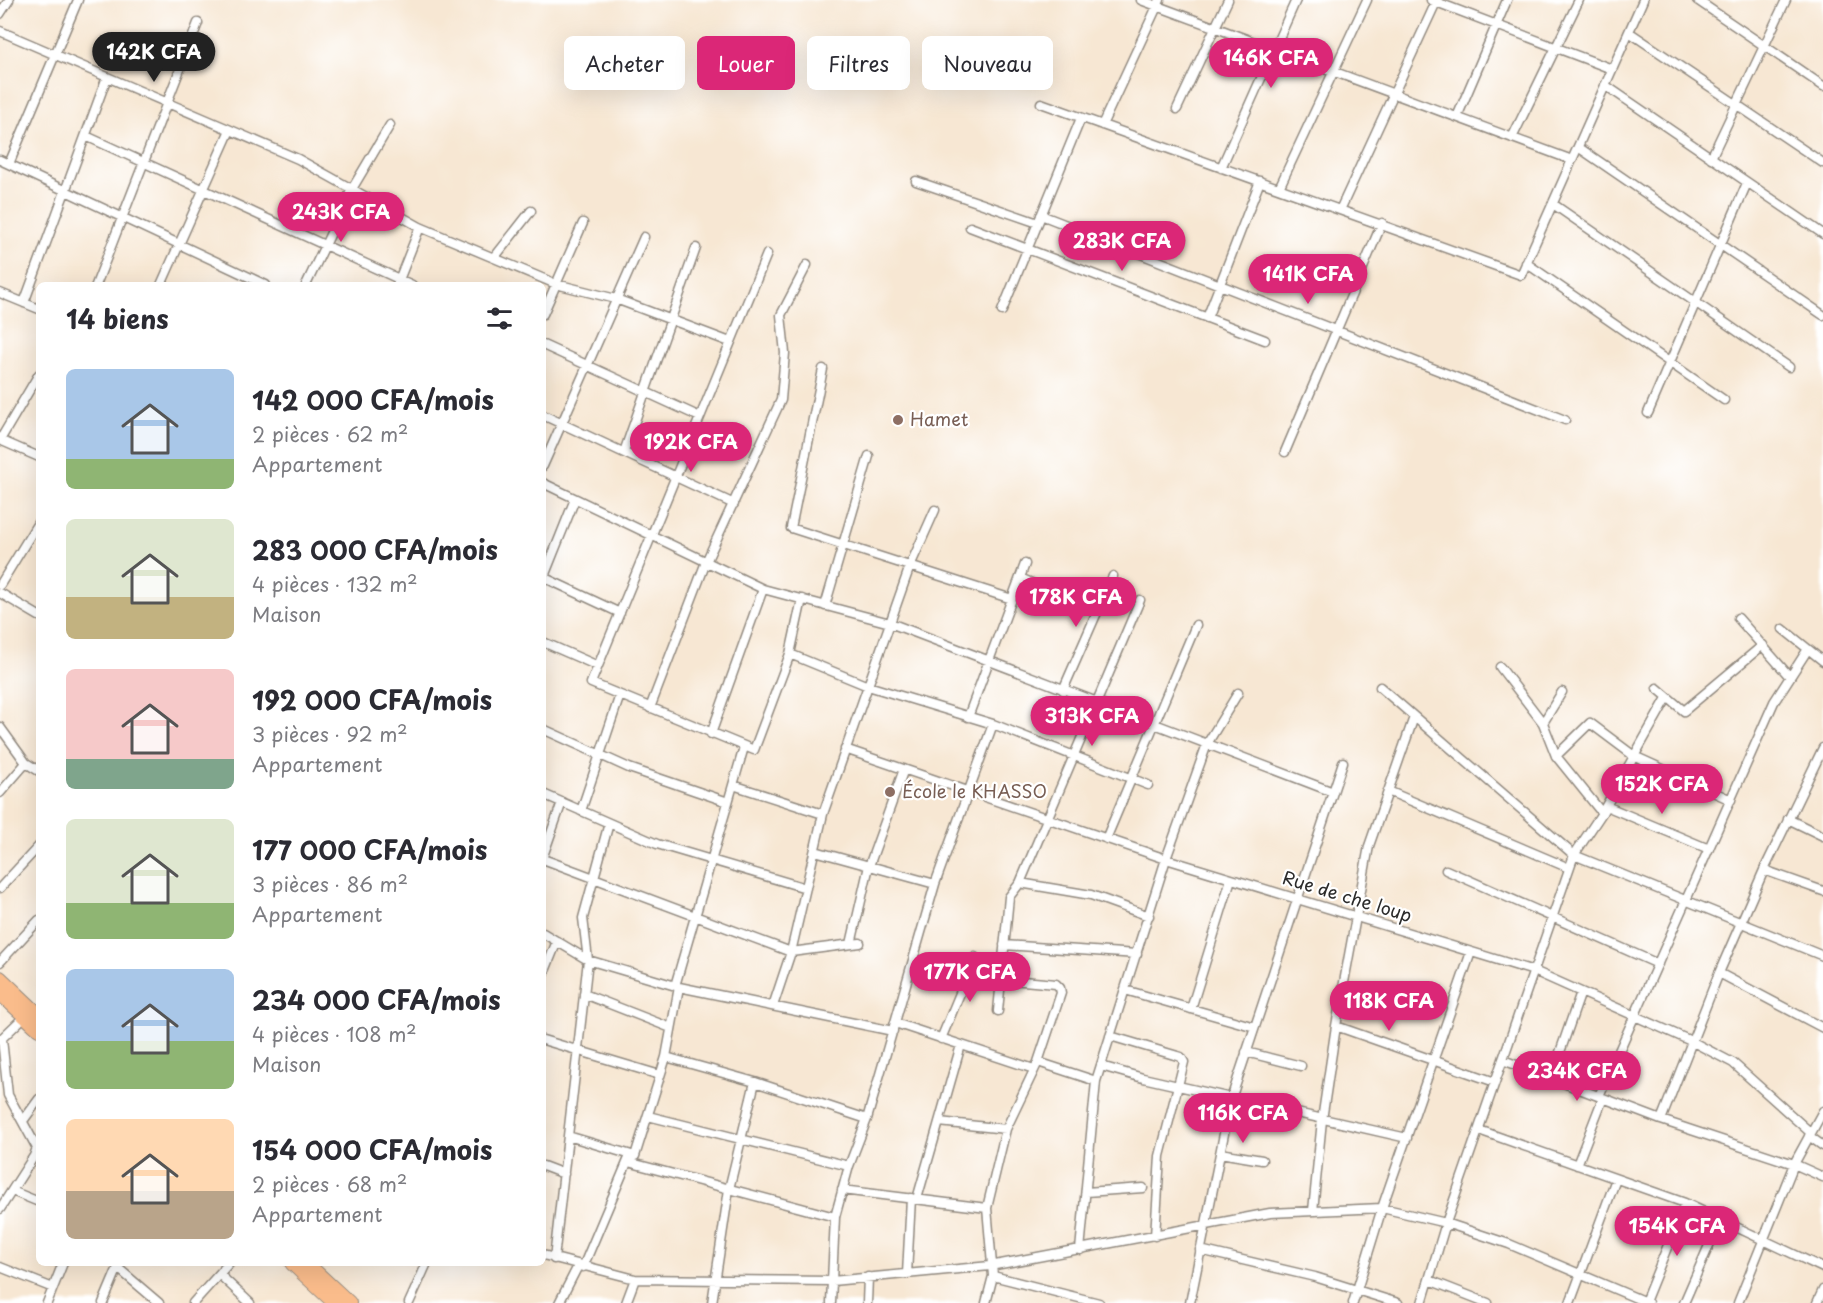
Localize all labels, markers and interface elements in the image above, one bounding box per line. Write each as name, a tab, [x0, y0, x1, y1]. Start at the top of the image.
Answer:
pin: 142K CFA	[92, 32, 216, 83]
text: 142K CFA	[106, 36, 202, 66]
chip: Acheter	[564, 36, 685, 90]
chip: Louer	[697, 36, 795, 90]
chip: Filtres	[807, 36, 910, 90]
chip: Nouveau	[922, 36, 1053, 90]
pin: 146K CFA	[1209, 38, 1333, 89]
text: 146K CFA	[1223, 42, 1319, 72]
pin: 243K CFA	[279, 192, 403, 243]
text: 243K CFA	[291, 196, 391, 226]
pin: 283K CFA	[1060, 221, 1184, 272]
text: 283K CFA	[1072, 225, 1172, 255]
pin: 141K CFA	[1246, 254, 1370, 305]
text: 141K CFA	[1262, 258, 1354, 288]
text: 14 biens	[66, 299, 169, 338]
icon: filters	[483, 302, 516, 335]
text: 142 000 CFA/mois	[252, 380, 494, 419]
icon: home	[114, 393, 186, 465]
place label: Hamet	[910, 405, 969, 432]
marker: Hamet	[891, 413, 905, 427]
text: 2 pièces · 62 m²	[252, 419, 408, 449]
pin: 192K CFA	[629, 422, 753, 473]
text: 192K CFA	[644, 426, 738, 456]
text: Appartement	[252, 449, 382, 479]
text: 283 000 CFA/mois	[252, 530, 498, 569]
icon: home	[114, 543, 186, 615]
text: 4 pièces · 132 m²	[252, 569, 418, 599]
pin: 178K CFA	[1014, 577, 1138, 628]
text: 178K CFA	[1029, 581, 1123, 611]
text: Maison	[252, 599, 321, 629]
text: 192 000 CFA/mois	[252, 680, 492, 719]
icon: home	[114, 693, 186, 765]
pin: 313K CFA	[1030, 696, 1154, 747]
text: 313K CFA	[1045, 700, 1139, 730]
text: 3 pièces · 92 m²	[252, 719, 408, 749]
text: Appartement	[252, 749, 382, 779]
pin: 152K CFA	[1600, 764, 1724, 815]
text: 152K CFA	[1615, 768, 1709, 798]
place label: École le KHASSO	[902, 777, 1047, 804]
marker: École le KHASSO	[883, 785, 897, 799]
text: 177 000 CFA/mois	[252, 830, 487, 869]
icon: home	[114, 843, 186, 915]
street label: Rue de che loup	[1279, 863, 1415, 928]
text: 3 pièces · 86 m²	[252, 869, 408, 899]
text: Appartement	[252, 899, 382, 929]
pin: 177K CFA	[908, 952, 1032, 1003]
text: 177K CFA	[924, 956, 1016, 986]
text: 234 000 CFA/mois	[252, 980, 501, 1019]
pin: 118K CFA	[1327, 981, 1451, 1032]
text: 118K CFA	[1344, 985, 1434, 1015]
icon: home	[114, 993, 186, 1065]
text: 4 pièces · 108 m²	[252, 1019, 417, 1049]
text: Maison	[252, 1049, 321, 1079]
pin: 234K CFA	[1515, 1051, 1639, 1102]
text: 234K CFA	[1527, 1055, 1627, 1085]
pin: 116K CFA	[1181, 1093, 1305, 1144]
text: 116K CFA	[1198, 1097, 1288, 1127]
text: 154 000 CFA/mois	[252, 1130, 493, 1169]
icon: home	[114, 1143, 186, 1215]
text: 2 pièces · 68 m²	[252, 1169, 407, 1199]
text: Appartement	[252, 1199, 382, 1229]
pin: 154K CFA	[1615, 1206, 1739, 1257]
text: 154K CFA	[1629, 1210, 1725, 1240]

